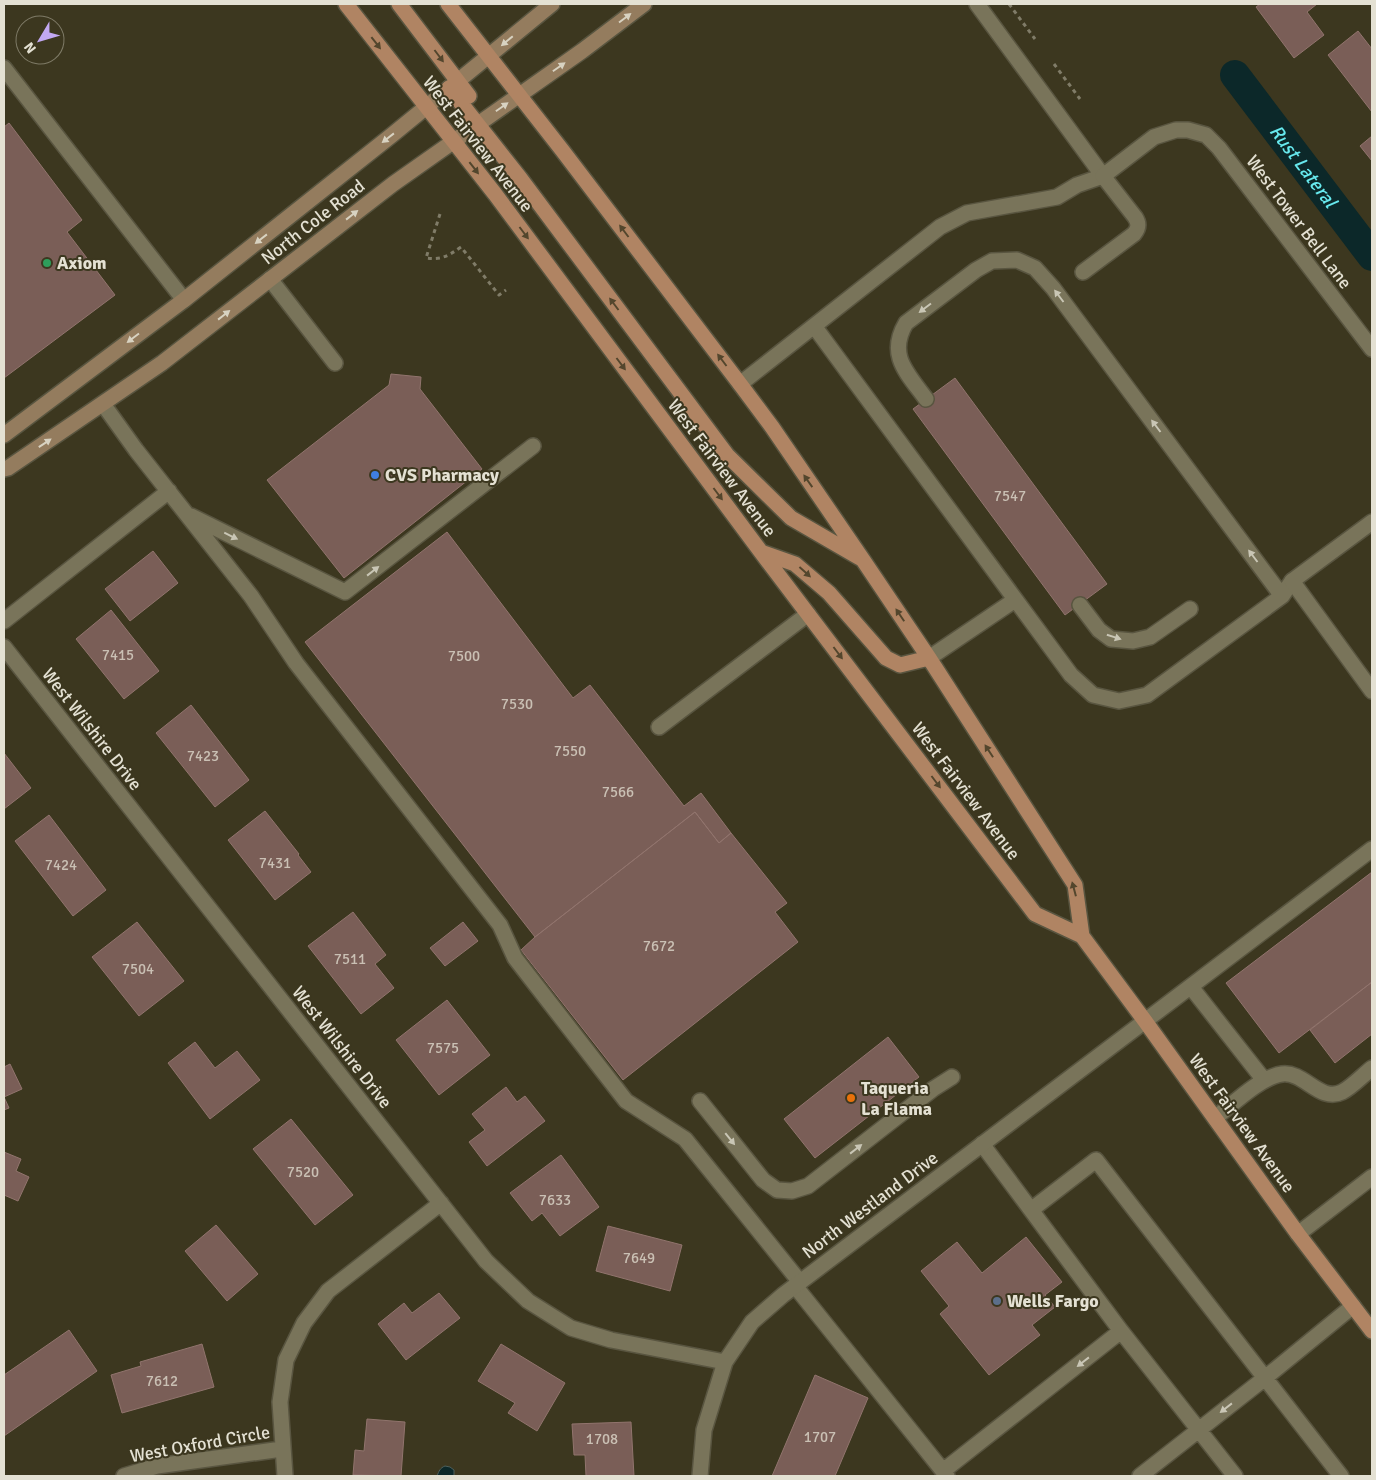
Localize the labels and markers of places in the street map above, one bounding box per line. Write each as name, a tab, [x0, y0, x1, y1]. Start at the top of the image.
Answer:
place label: Axiom	[57, 252, 107, 274]
marker: Axiom	[41, 257, 53, 269]
place label: CVS Pharmacy	[385, 464, 499, 486]
marker: CVS Pharmacy	[369, 469, 381, 481]
place label: Taqueria La Flama	[861, 1077, 932, 1120]
marker: Taqueria La Flama	[845, 1092, 857, 1104]
place label: Wells Fargo	[1007, 1290, 1099, 1312]
marker: Wells Fargo	[991, 1295, 1003, 1307]

